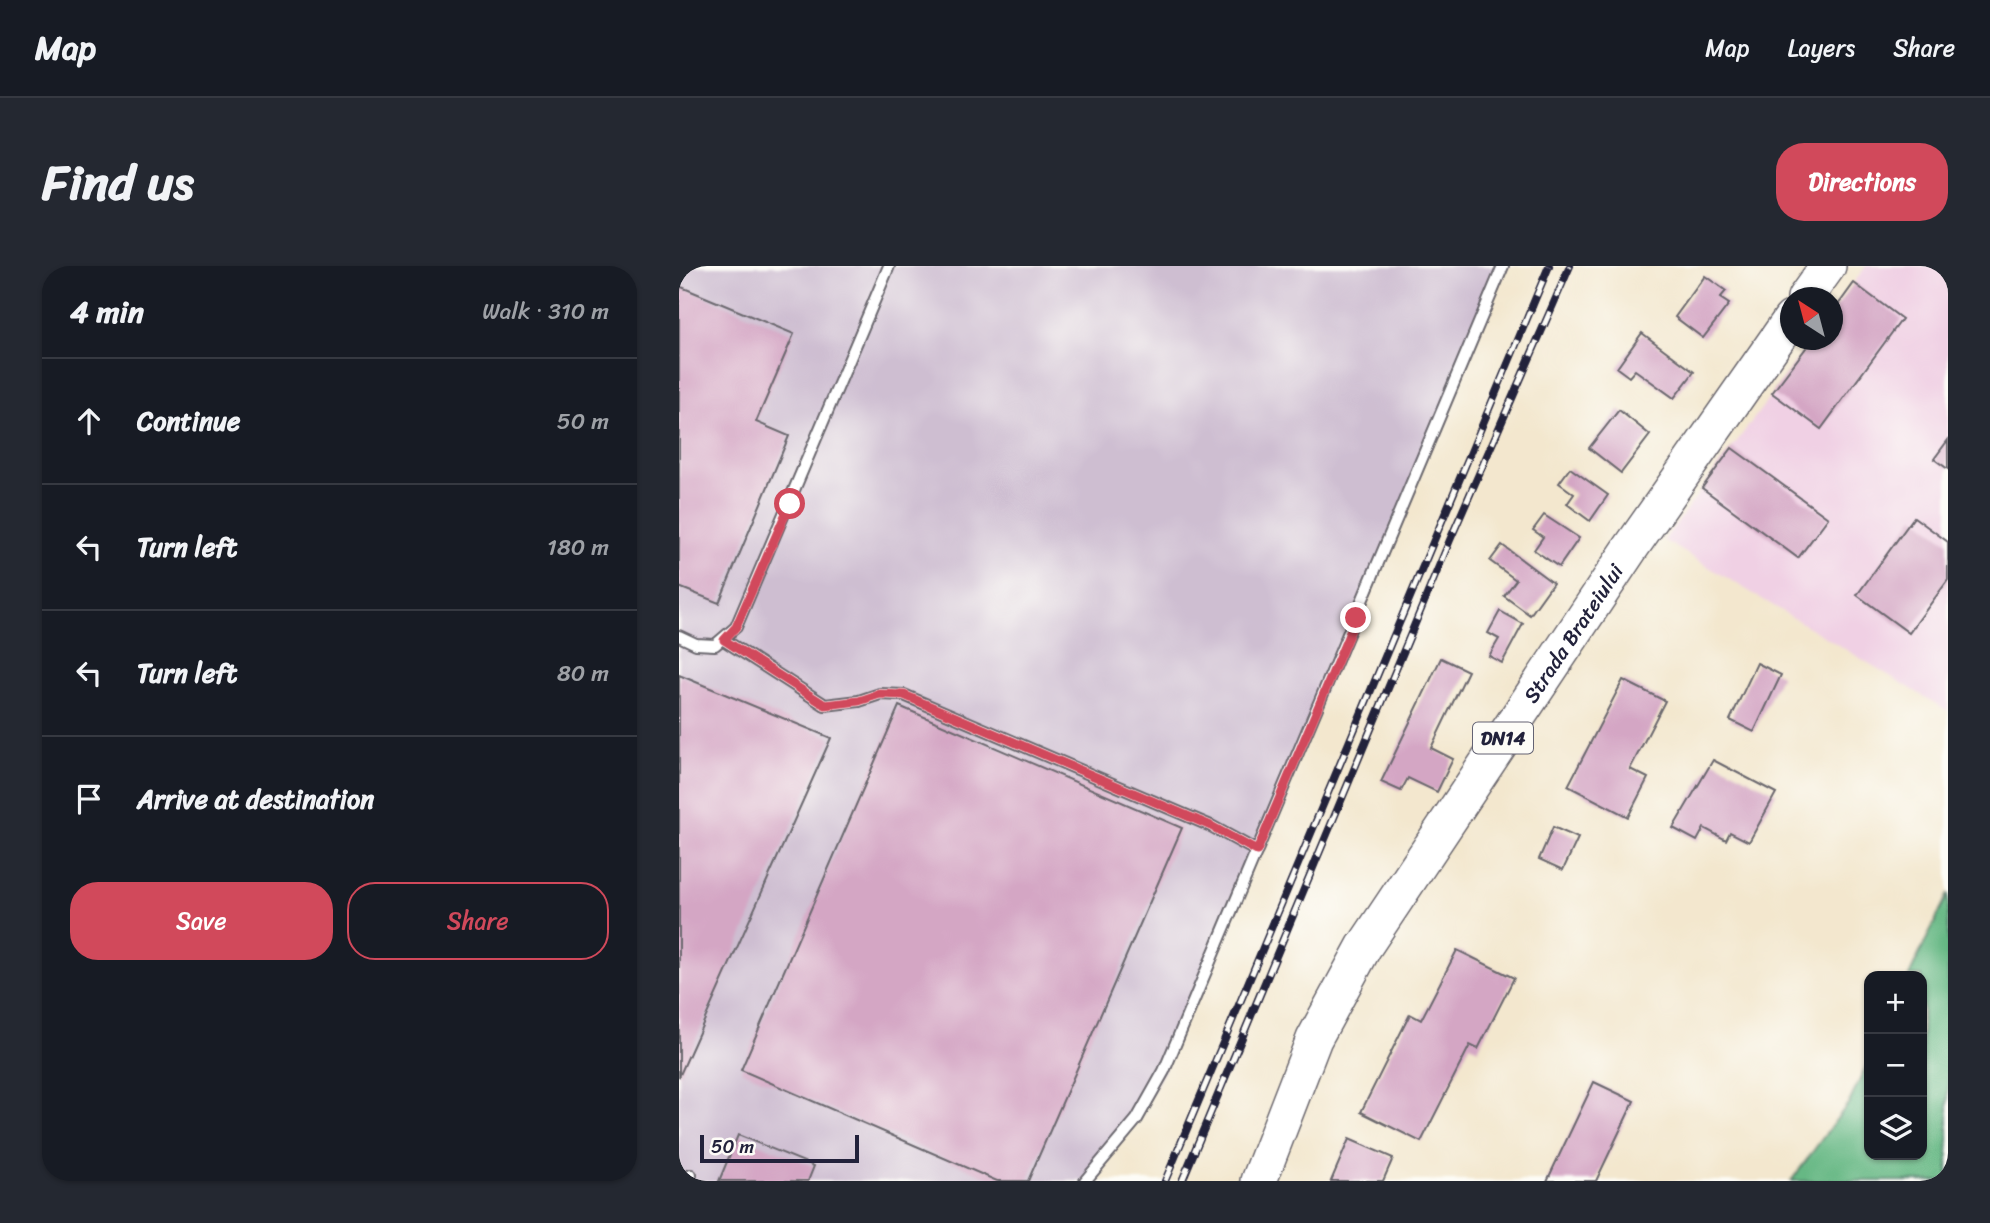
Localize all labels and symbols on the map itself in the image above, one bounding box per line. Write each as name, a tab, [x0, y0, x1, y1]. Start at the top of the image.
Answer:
north arrow	[1780, 287, 1843, 350]
route start	[774, 488, 805, 519]
street label: Strada Brateiului	[1513, 555, 1635, 711]
route end	[1340, 602, 1371, 633]
road number: DN14	[1473, 723, 1533, 754]
scale bar	[700, 1132, 859, 1164]

